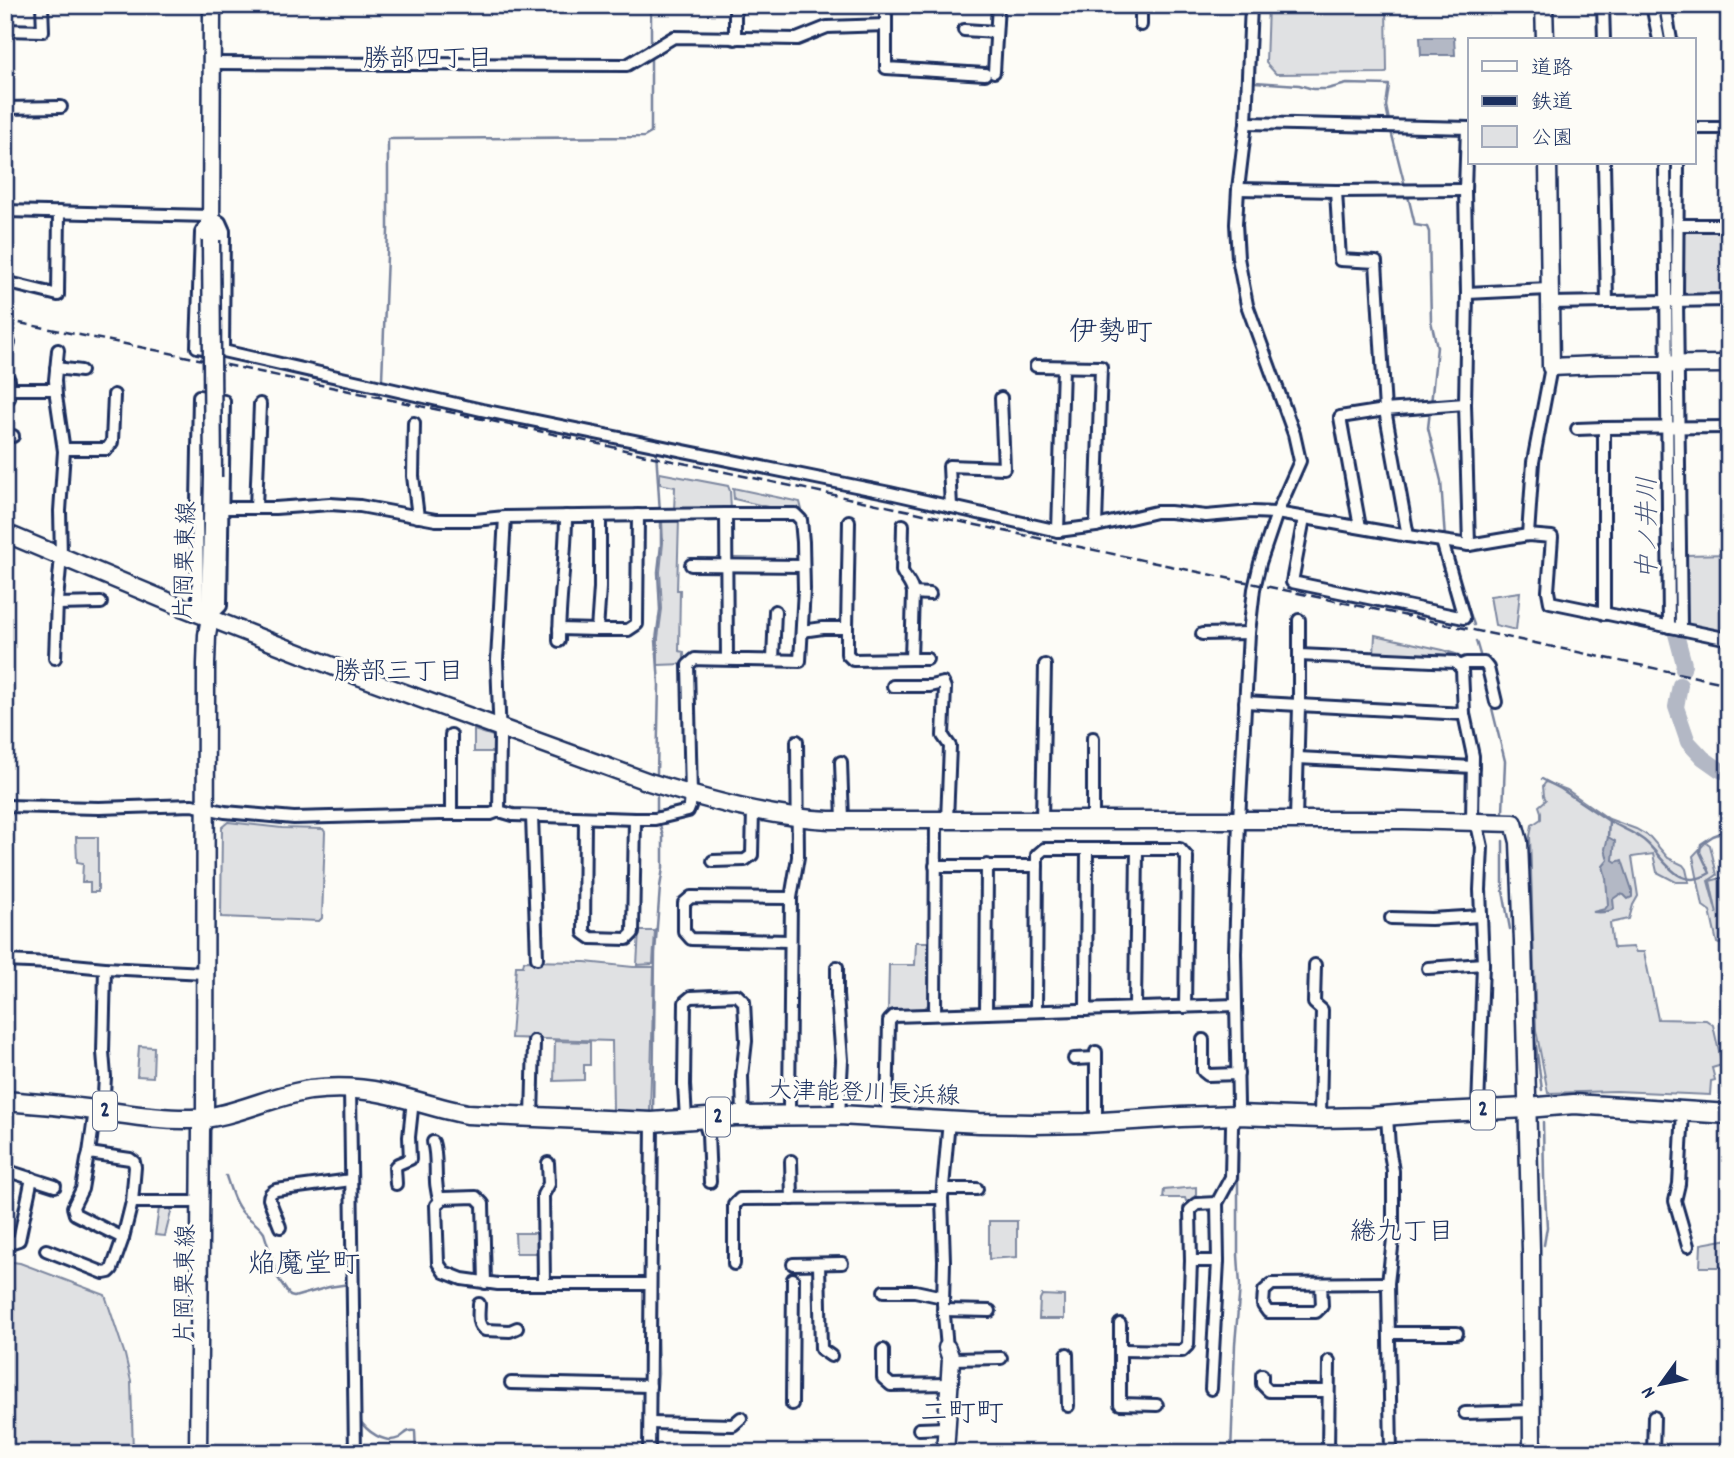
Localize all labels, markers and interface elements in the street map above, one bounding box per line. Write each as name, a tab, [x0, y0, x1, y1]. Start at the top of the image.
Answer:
legend	[1468, 38, 1696, 164]
district label: 勝部四丁目	[363, 42, 493, 79]
text: 道路	[1531, 55, 1573, 85]
text: 鉄道	[1531, 89, 1573, 119]
text: 公園	[1531, 125, 1573, 155]
district label: 伊勢町	[1069, 315, 1153, 355]
water label: 中ノ井川	[1631, 476, 1668, 580]
street label: 片岡栗東線	[168, 500, 206, 622]
district label: 勝部三丁目	[334, 655, 464, 692]
street label: 大津能登川長浜線	[767, 1075, 961, 1115]
road number: 2	[1471, 1091, 1495, 1130]
road number: 2	[93, 1092, 117, 1130]
road number: 2	[706, 1098, 730, 1136]
district label: 綣九丁目	[1350, 1215, 1454, 1252]
street label: 片岡栗東線	[169, 1224, 205, 1344]
district label: 焔魔堂町	[248, 1247, 360, 1287]
north arrow	[1626, 1350, 1696, 1420]
text: N	[1636, 1380, 1664, 1403]
district label: 二町町	[920, 1396, 1004, 1436]

